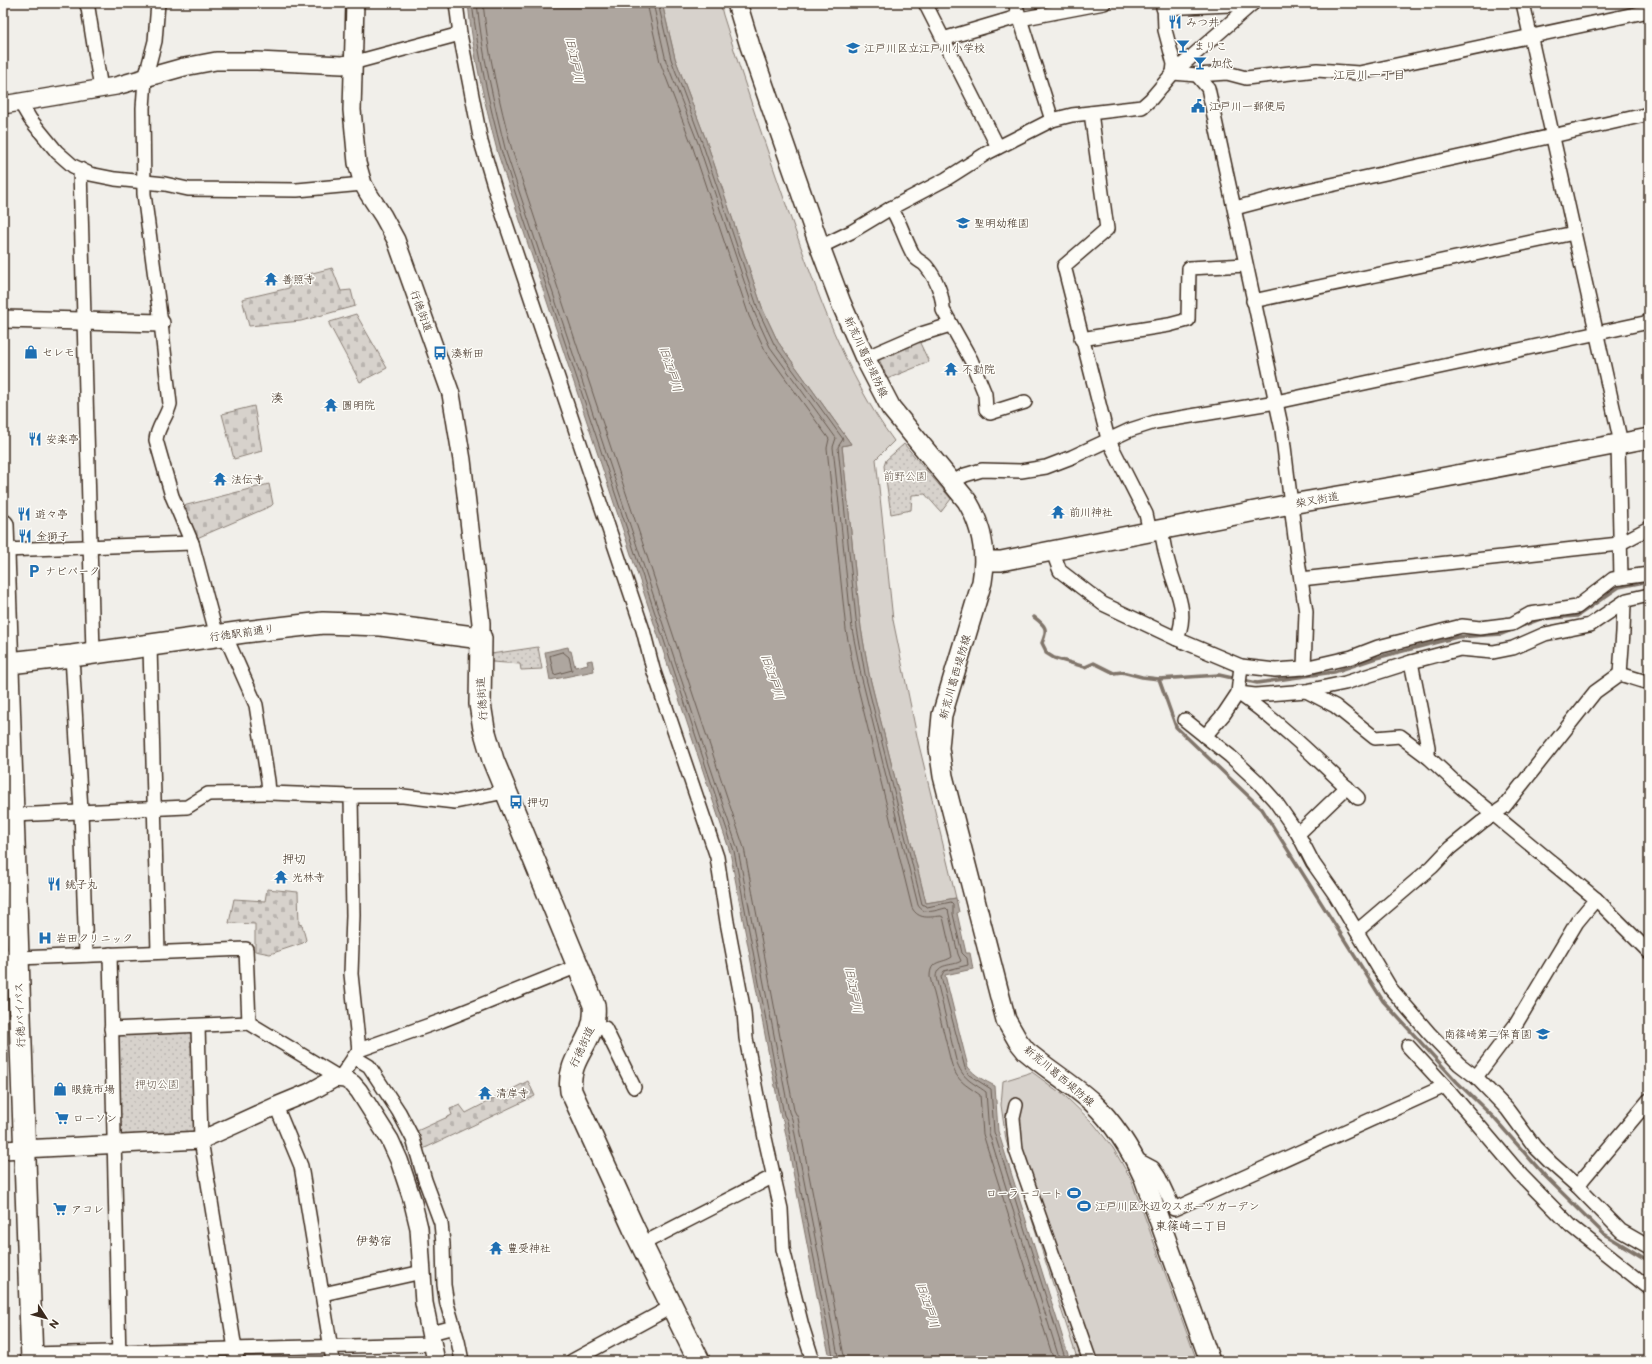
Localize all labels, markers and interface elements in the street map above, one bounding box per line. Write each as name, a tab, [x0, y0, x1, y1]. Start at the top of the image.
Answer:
restaurant icon: みつ井	[1167, 14, 1183, 30]
place label: みつ井	[1186, 16, 1219, 29]
water label: 旧江戸川	[562, 35, 586, 85]
bar icon: まりこ	[1175, 38, 1191, 54]
school or university icon: 江戸川区立江戸川小学校	[845, 40, 861, 56]
place label: まりこ	[1194, 40, 1227, 53]
place label: 江戸川区立江戸川小学校	[864, 42, 985, 55]
bar icon: 加代	[1192, 55, 1208, 71]
place label: 加代	[1211, 57, 1233, 70]
district label: 江戸川一丁目	[1333, 68, 1405, 83]
public building icon: 江戸川一郵便局	[1190, 98, 1206, 114]
place label: 江戸川一郵便局	[1209, 100, 1286, 113]
school or university icon: 聖明幼稚園	[955, 215, 971, 231]
place label: 聖明幼稚園	[974, 217, 1029, 230]
temple icon: 善照寺	[263, 271, 279, 287]
place label: 善照寺	[282, 273, 315, 286]
street label: 行徳街道	[407, 288, 435, 334]
street label: 新荒川葛西堤防線	[842, 314, 890, 400]
shop icon: セレモ	[23, 344, 39, 360]
water label: 旧江戸川	[655, 344, 685, 394]
bus stop icon: 湊新田	[432, 345, 448, 361]
place label: セレモ	[42, 346, 75, 359]
place label: 湊新田	[451, 347, 484, 360]
temple icon: 不動院	[943, 361, 959, 377]
place label: 不動院	[962, 363, 995, 376]
district label: 湊	[271, 391, 283, 406]
temple icon: 圓明院	[323, 397, 339, 413]
place label: 圓明院	[342, 399, 375, 412]
restaurant icon: 安楽亭	[27, 431, 43, 447]
place label: 安楽亭	[46, 433, 79, 446]
park label: 前野公園	[883, 470, 927, 483]
temple icon: 法伝寺	[212, 471, 228, 487]
place label: 法伝寺	[231, 473, 264, 486]
street label: 柴又街道	[1294, 490, 1340, 510]
temple icon: 前川神社	[1050, 504, 1066, 520]
restaurant icon: 遊々亭	[16, 506, 32, 522]
place label: 前川神社	[1069, 506, 1113, 519]
place label: 遊々亭	[35, 508, 68, 521]
restaurant icon: 金獅子	[17, 528, 33, 544]
place label: 金獅子	[36, 530, 69, 543]
parking icon: ナビパーク	[26, 563, 42, 579]
place label: ナビパーク	[45, 565, 100, 578]
street label: 行徳駅前通り	[208, 622, 276, 644]
street label: 新荒川葛西堤防線	[937, 633, 973, 721]
water label: 旧江戸川	[757, 652, 787, 702]
street label: 行徳街道	[474, 677, 490, 721]
bus stop icon: 押切	[508, 794, 524, 810]
place label: 押切	[527, 796, 549, 809]
district label: 押切	[282, 852, 306, 867]
temple icon: 光林寺	[273, 869, 289, 885]
place label: 光林寺	[292, 871, 325, 884]
restaurant icon: 銚子丸	[46, 876, 62, 892]
place label: 銚子丸	[65, 878, 98, 891]
hospital icon: 岩田クリニック	[37, 930, 53, 946]
place label: 岩田クリニック	[56, 932, 133, 945]
water label: 旧江戸川	[841, 965, 865, 1015]
street label: 行徳バイパス	[12, 982, 28, 1048]
street label: 行徳街道	[567, 1024, 597, 1070]
school or university icon: 南篠崎第二保育園	[1535, 1026, 1551, 1042]
place label: 南篠崎第二保育園	[1444, 1028, 1532, 1041]
street label: 新荒川葛西堤防線	[1021, 1043, 1097, 1109]
park label: 押切公園	[135, 1078, 179, 1091]
shop icon: 眼鏡市場	[52, 1081, 68, 1097]
place label: 眼鏡市場	[71, 1083, 115, 1096]
temple icon: 清岸寺	[477, 1085, 493, 1101]
place label: 清岸寺	[496, 1087, 529, 1100]
supermarket icon: ローソン	[54, 1110, 70, 1126]
place label: ローソン	[73, 1112, 117, 1125]
sports icon: ローラーコート	[1066, 1185, 1082, 1201]
place label: ローラーコート	[986, 1187, 1063, 1200]
sports icon: 江戸川区水辺のスポーツガーデン	[1076, 1198, 1092, 1214]
place label: 江戸川区水辺のスポーツガーデン	[1095, 1200, 1260, 1213]
supermarket icon: アコレ	[52, 1201, 68, 1217]
place label: アコレ	[71, 1203, 104, 1216]
district label: 東篠崎二丁目	[1155, 1219, 1227, 1234]
district label: 伊勢宿	[356, 1234, 392, 1249]
temple icon: 豊受神社	[488, 1240, 504, 1256]
place label: 豊受神社	[507, 1242, 551, 1255]
water label: 旧江戸川	[912, 1280, 942, 1330]
north arrow	[26, 1298, 66, 1338]
text: N	[46, 1316, 61, 1331]

